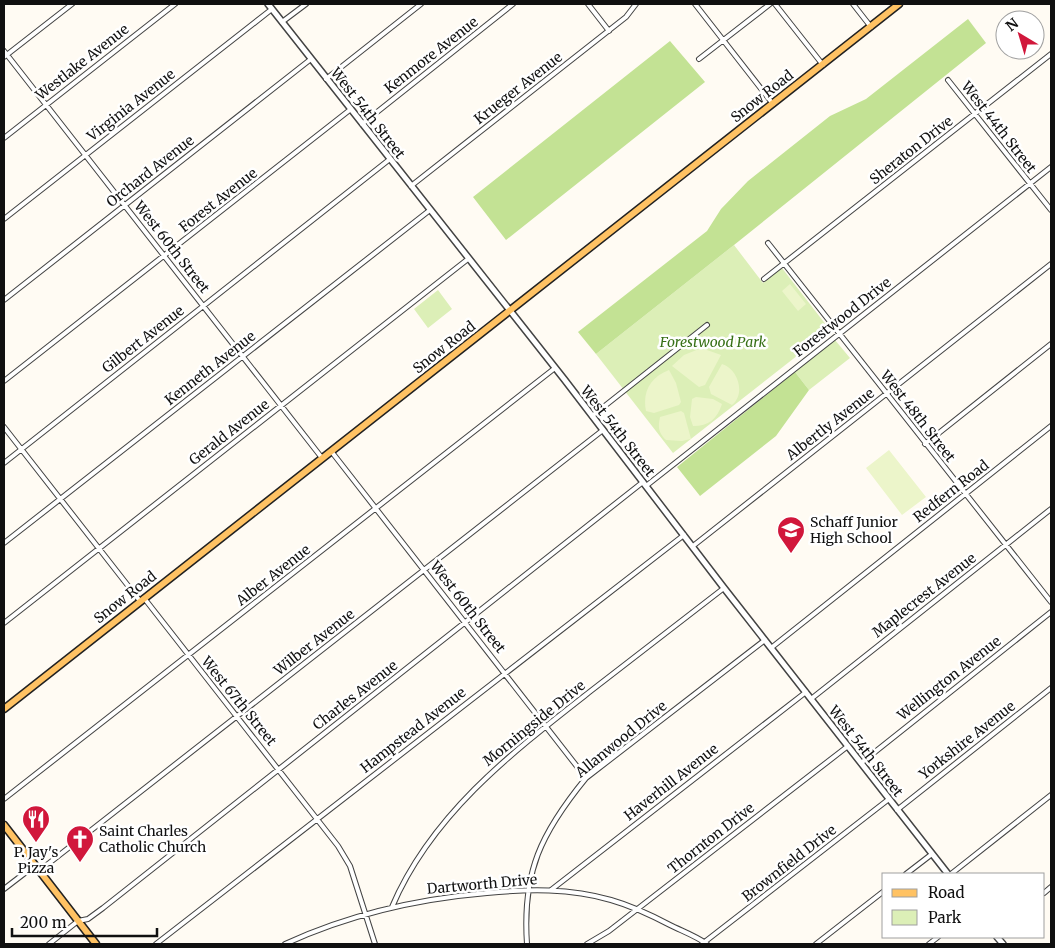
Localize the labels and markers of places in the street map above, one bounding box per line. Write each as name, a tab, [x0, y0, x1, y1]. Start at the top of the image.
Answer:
place label: Schaff Junior High School	[810, 513, 898, 547]
school or university icon: Schaff Junior High School	[776, 515, 806, 554]
restaurant icon: P. Jay's Pizza	[21, 804, 51, 843]
place label: Saint Charles Catholic Church	[99, 822, 206, 856]
church icon: Saint Charles Catholic Church	[65, 824, 95, 863]
place label: P. Jay's Pizza	[14, 843, 58, 877]

